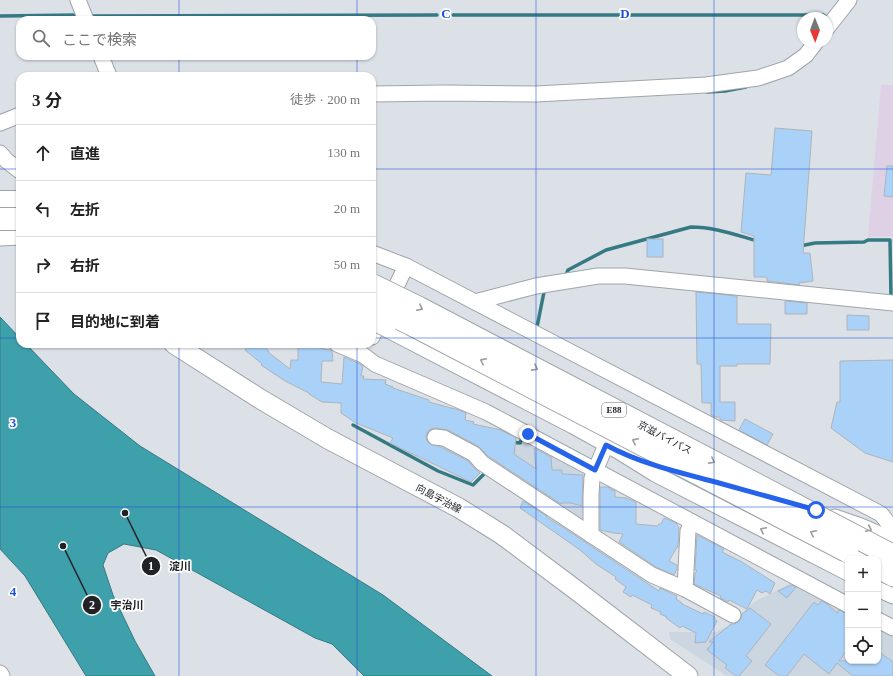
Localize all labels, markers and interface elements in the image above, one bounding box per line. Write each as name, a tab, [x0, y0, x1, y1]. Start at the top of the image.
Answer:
text: C	[441, 6, 451, 21]
text: D	[620, 6, 630, 21]
north arrow	[797, 12, 833, 48]
search box	[16, 16, 376, 60]
icon: search	[30, 27, 52, 49]
text: ここで検索	[62, 32, 137, 48]
text: 3 分	[32, 91, 62, 110]
text: 徒歩 · 200 m	[290, 92, 360, 107]
icon: ahead	[32, 142, 54, 164]
text: 130 m	[327, 145, 360, 160]
text: 直進	[70, 146, 100, 162]
icon: left	[32, 198, 54, 220]
text: 20 m	[334, 201, 360, 216]
text: 左折	[70, 202, 100, 218]
icon: right	[32, 254, 54, 276]
text: 50 m	[334, 257, 360, 272]
text: 右折	[70, 258, 100, 274]
one-way arrow	[415, 303, 423, 311]
icon: arrive	[32, 310, 54, 332]
text: 目的地に到着	[70, 314, 160, 330]
one-way arrow	[479, 359, 487, 366]
one-way arrow	[531, 364, 538, 371]
road number: E88	[602, 403, 626, 417]
text: 3	[10, 415, 17, 430]
street label: 京滋バイパス	[636, 419, 694, 456]
route end	[519, 425, 537, 443]
one-way arrow	[632, 438, 640, 446]
one-way arrow	[708, 457, 715, 464]
street label: 向島宇治線	[414, 482, 463, 515]
route start	[807, 501, 825, 519]
one-way arrow	[865, 524, 873, 532]
one-way arrow	[760, 527, 768, 534]
one-way arrow	[810, 530, 817, 538]
callout: 淀川	[141, 554, 199, 577]
map controls	[845, 556, 881, 664]
button: +	[845, 556, 881, 592]
text: 1	[148, 559, 154, 573]
text: 淀川	[169, 560, 191, 572]
text: 4	[10, 584, 17, 599]
button: −	[845, 592, 881, 628]
callout: 宇治川	[82, 593, 151, 616]
text: 2	[89, 598, 95, 612]
text: 宇治川	[111, 599, 144, 611]
button: locate	[845, 628, 881, 664]

